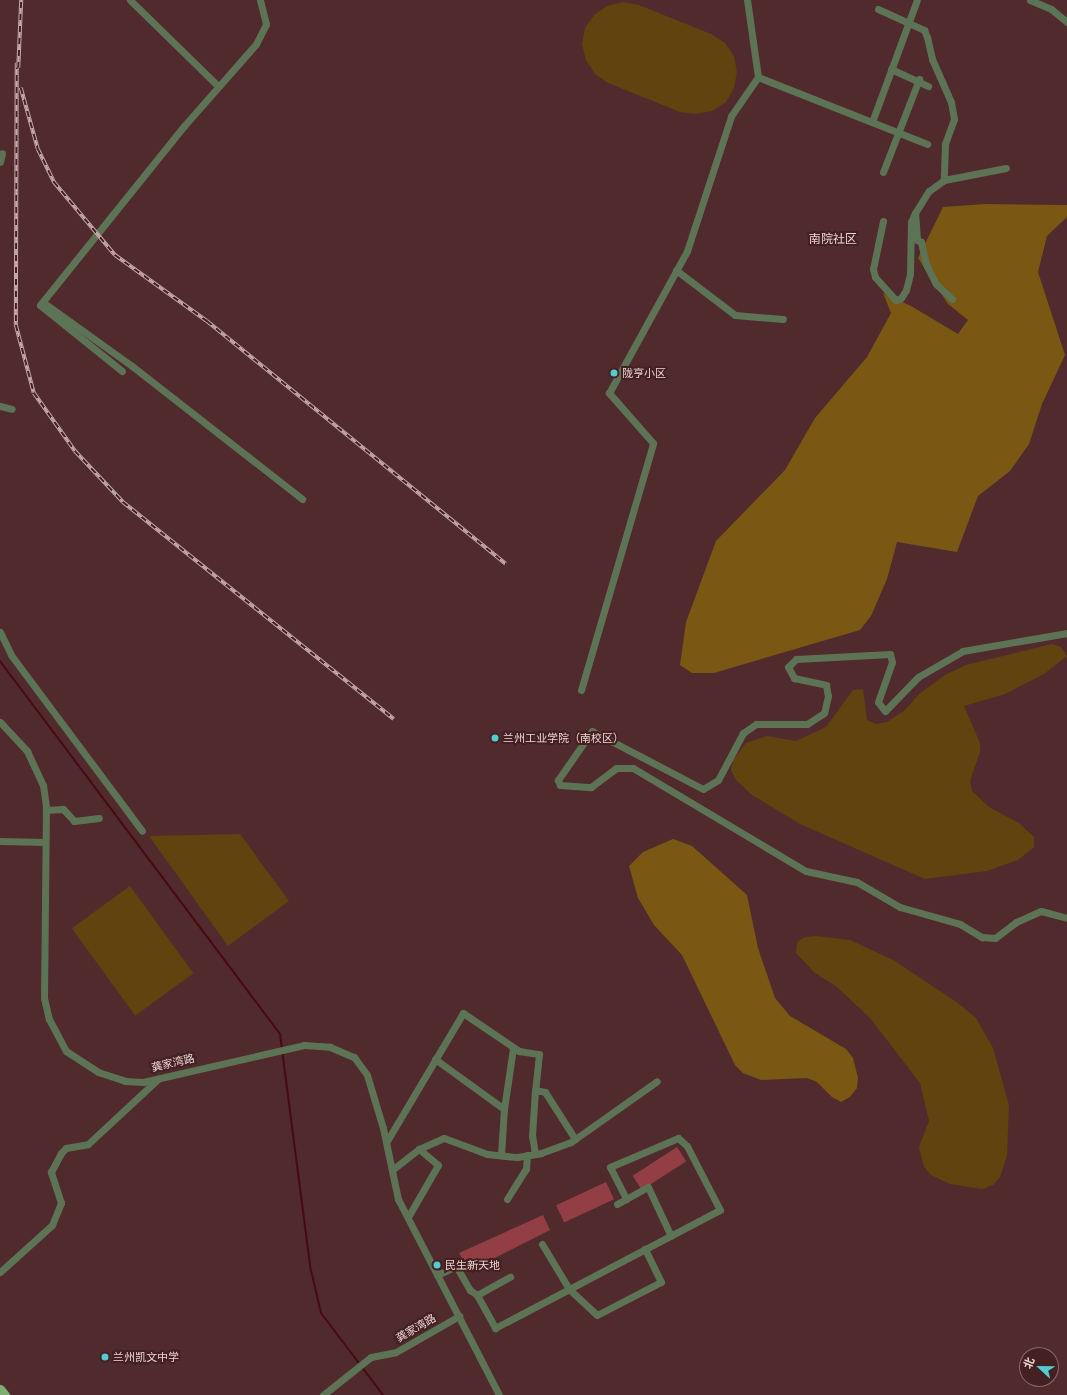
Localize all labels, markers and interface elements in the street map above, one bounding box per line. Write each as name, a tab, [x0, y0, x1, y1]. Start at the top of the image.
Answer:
district label: 南院社区	[809, 232, 857, 246]
place label: 陇亨小区	[622, 366, 666, 380]
marker: 陇亨小区	[609, 368, 619, 378]
place label: 兰州工业学院（南校区）	[503, 731, 624, 745]
marker: 兰州工业学院（南校区）	[490, 733, 500, 743]
street label: 龚家湾路	[150, 1052, 196, 1074]
place label: 民生新天地	[445, 1258, 500, 1272]
marker: 民生新天地	[432, 1260, 442, 1270]
street label: 龚家湾路	[394, 1311, 438, 1345]
north arrow	[1019, 1347, 1059, 1387]
place label: 兰州凯文中学	[113, 1350, 179, 1364]
marker: 兰州凯文中学	[100, 1352, 110, 1362]
text: 北	[1020, 1355, 1037, 1371]

